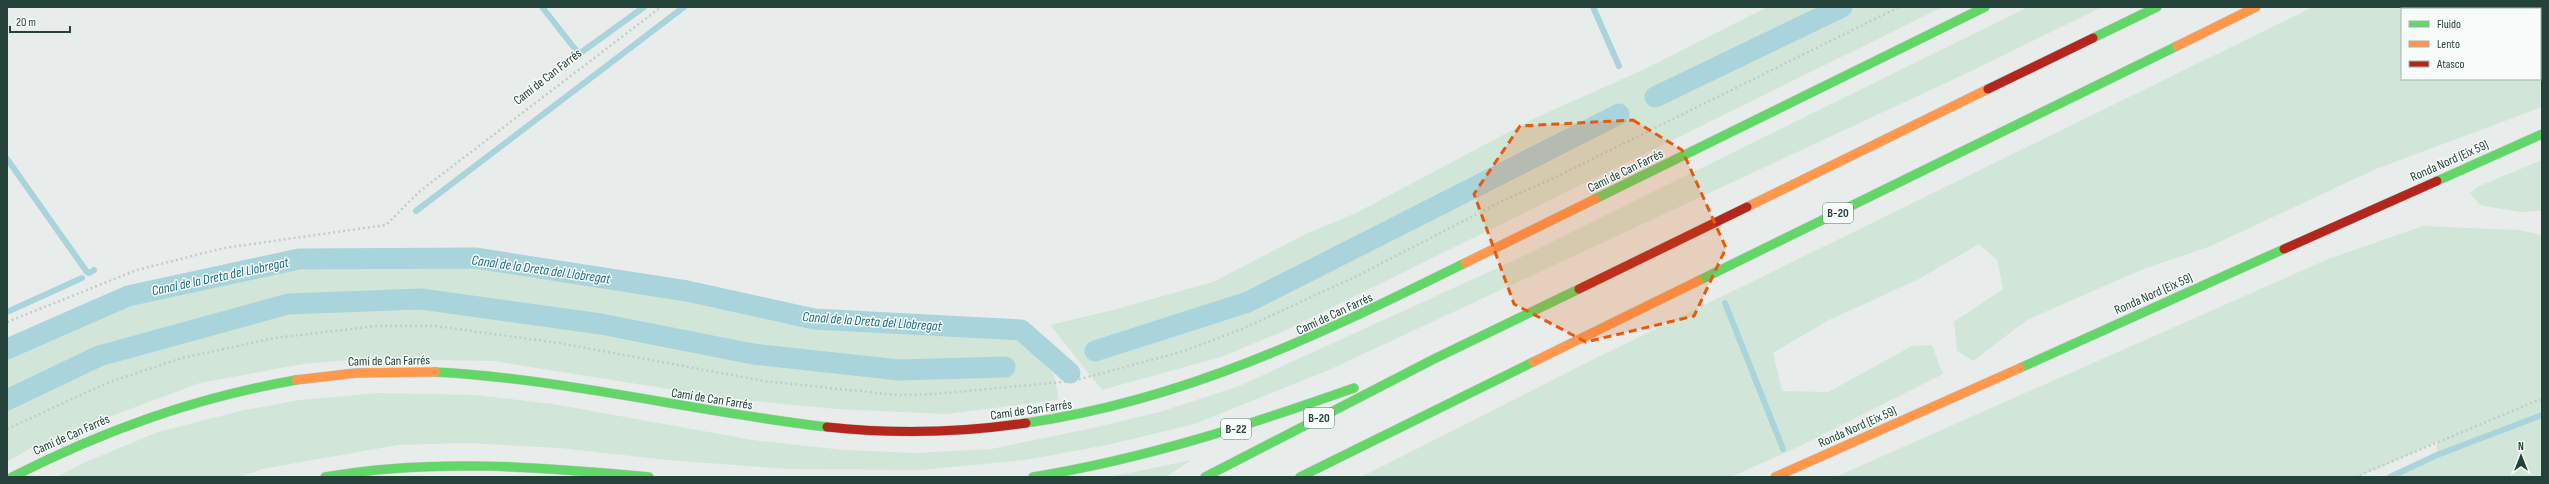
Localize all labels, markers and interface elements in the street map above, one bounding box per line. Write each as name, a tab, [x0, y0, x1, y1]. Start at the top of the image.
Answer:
scale bar	[10, 8, 70, 34]
legend	[2401, 8, 2541, 80]
text: 20 m	[16, 15, 36, 30]
text: Fluido	[2437, 17, 2461, 32]
text: Lento	[2437, 37, 2460, 52]
street label: Camí de Can Farrés	[510, 45, 585, 108]
text: Atasco	[2436, 57, 2464, 72]
street label: Ronda Nord (Eix 59)	[2408, 137, 2491, 185]
street label: Camí de Can Farrés	[1585, 146, 1666, 196]
road number: B-20	[1823, 203, 1853, 223]
water label: Canal de la Dreta del Llobregat	[470, 251, 612, 288]
water label: Canal de la Dreta del Llobregat	[150, 253, 291, 299]
street label: Ronda Nord (Eix 59)	[2112, 270, 2195, 318]
street label: Camí de Can Farrés	[1294, 289, 1375, 339]
water label: Canal de la Dreta del Llobregat	[802, 308, 943, 335]
street label: Camí de Can Farrés	[348, 352, 431, 370]
street label: Camí de Can Farrés	[670, 385, 754, 413]
street label: Camí de Can Farrés	[989, 396, 1073, 424]
street label: Ronda Nord (Eix 59)	[1816, 403, 1899, 451]
road number: B-20	[1304, 408, 1334, 428]
street label: Camí de Can Farrés	[31, 411, 113, 459]
road number: B-22	[1221, 419, 1251, 439]
north arrow	[2501, 436, 2541, 476]
text: N	[2518, 440, 2524, 453]

